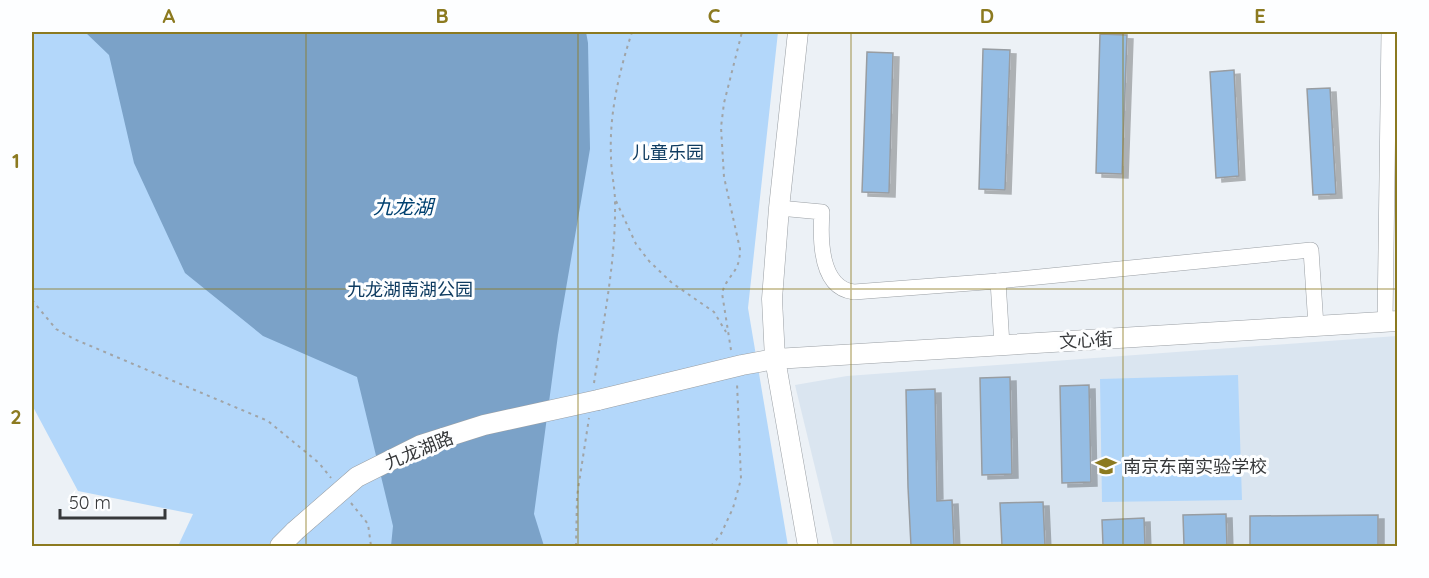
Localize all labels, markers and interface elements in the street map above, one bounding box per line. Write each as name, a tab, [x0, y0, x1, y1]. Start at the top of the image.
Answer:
text: A	[163, 3, 176, 28]
text: B	[435, 3, 449, 28]
text: C	[708, 3, 721, 28]
text: D	[980, 3, 994, 28]
text: E	[1254, 3, 1266, 28]
park label: 儿童乐园	[632, 141, 704, 164]
text: 1	[12, 148, 20, 173]
water label: 九龙湖	[373, 194, 436, 219]
park label: 九龙湖南湖公园	[347, 278, 473, 301]
street label: 文心街	[1058, 327, 1114, 353]
text: 2	[10, 404, 22, 429]
street label: 九龙湖路	[381, 426, 457, 474]
school or university icon: 南京东南实验学校	[1094, 454, 1118, 478]
place label: 南京东南实验学校	[1123, 455, 1267, 478]
scale bar	[60, 482, 165, 520]
text: 50 m	[69, 491, 111, 514]

